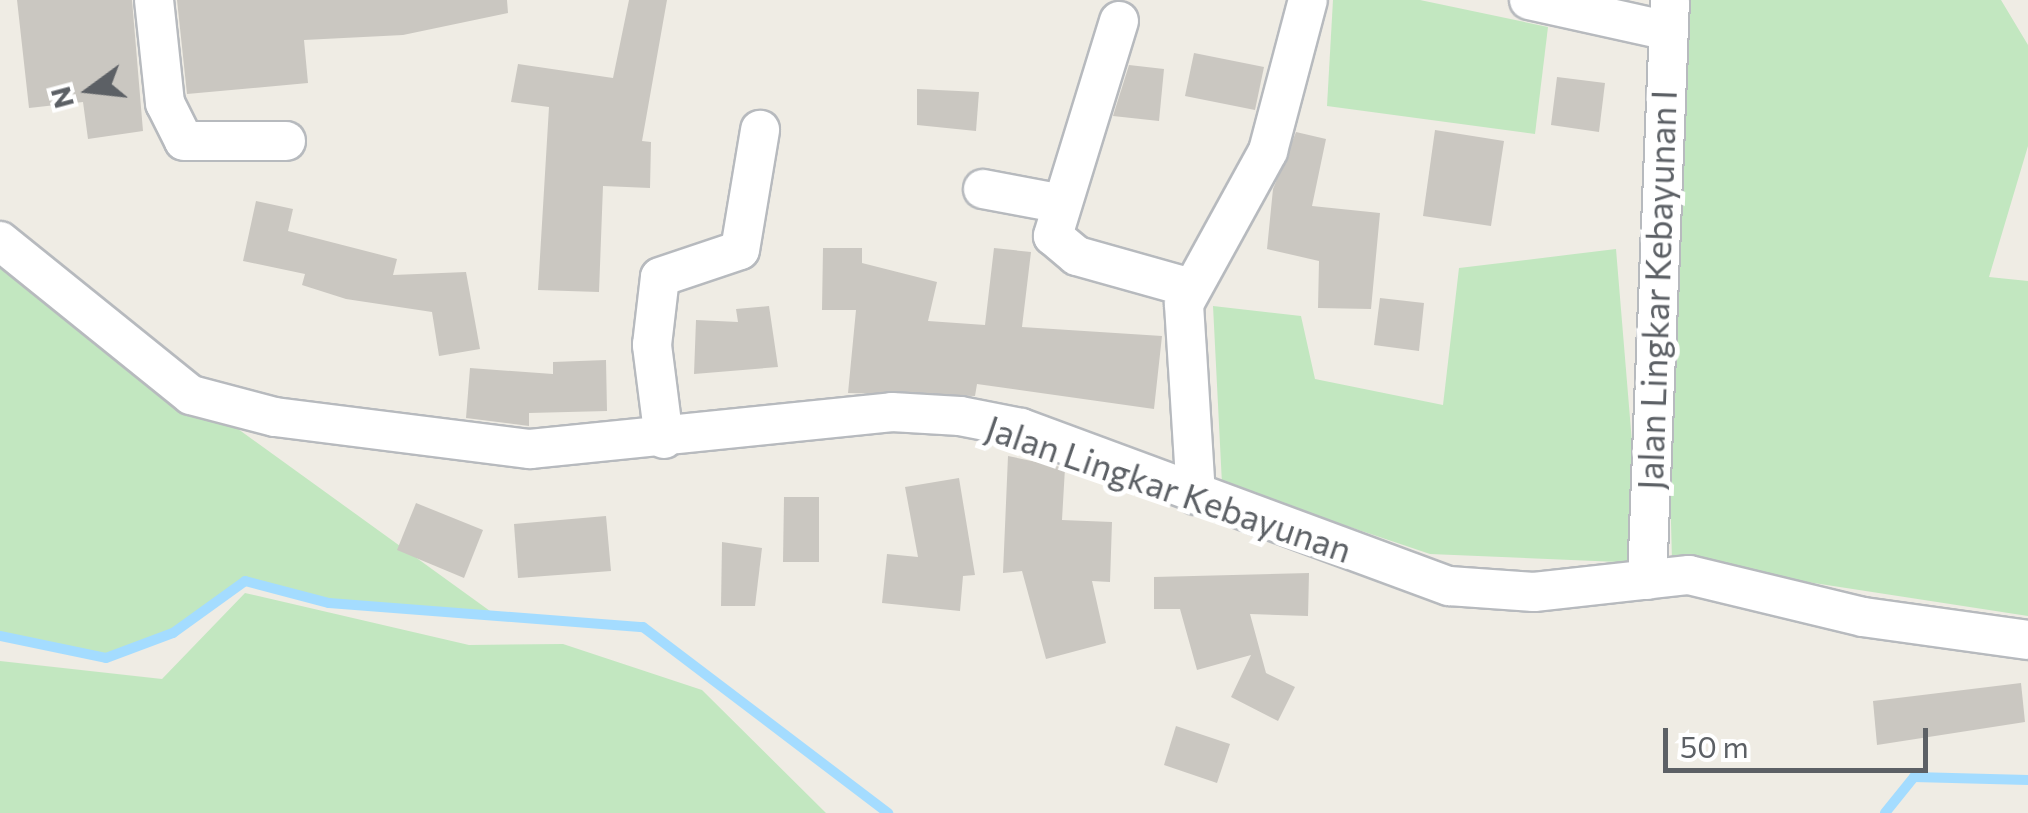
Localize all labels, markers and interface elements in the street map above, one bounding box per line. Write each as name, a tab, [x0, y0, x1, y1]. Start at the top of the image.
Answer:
north arrow	[40, 40, 140, 140]
text: N	[42, 83, 80, 112]
street label: Jalan Lingkar Kebayunan I	[1628, 89, 1684, 491]
street label: Jalan Lingkar Kebayunan	[981, 406, 1357, 570]
scale bar	[1668, 708, 1933, 770]
text: 50 m	[1680, 727, 1749, 764]

